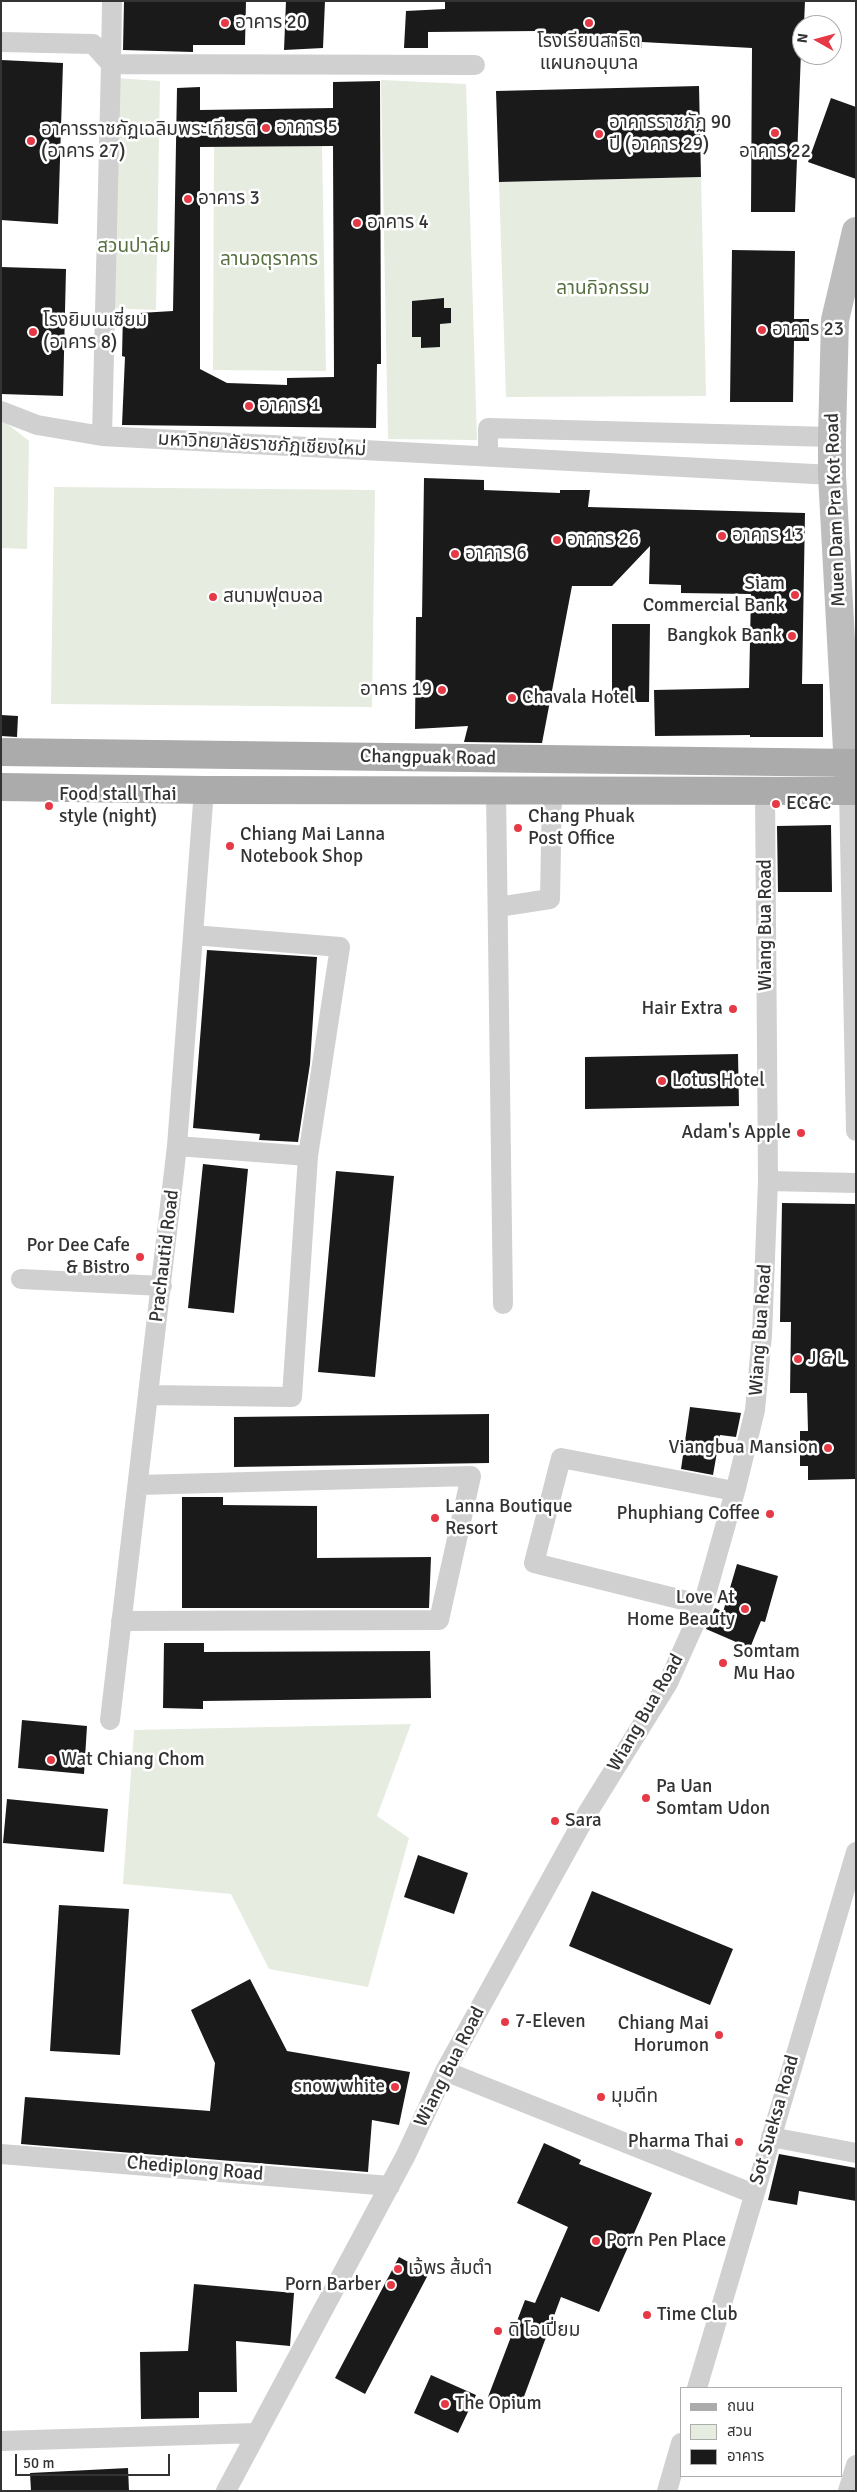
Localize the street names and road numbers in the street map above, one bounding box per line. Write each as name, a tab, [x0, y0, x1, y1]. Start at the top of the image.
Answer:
street label: Muen Dam Pra Kot Road	[821, 413, 851, 607]
street label: มหาวิทยาลัยราชภัฏเชียงใหม่	[157, 428, 367, 462]
street label: Changpuak Road	[360, 745, 496, 771]
street label: Wiang Bua Road	[755, 859, 777, 991]
street label: Prachautid Road	[146, 1189, 184, 1323]
street label: Wiang Bua Road	[745, 1263, 777, 1397]
street label: Wiang Bua Road	[603, 1650, 689, 1776]
street label: Wiang Bua Road	[410, 2003, 490, 2131]
street label: Sot Sueksa Road	[746, 2053, 804, 2187]
street label: Chediplong Road	[126, 2152, 264, 2186]

